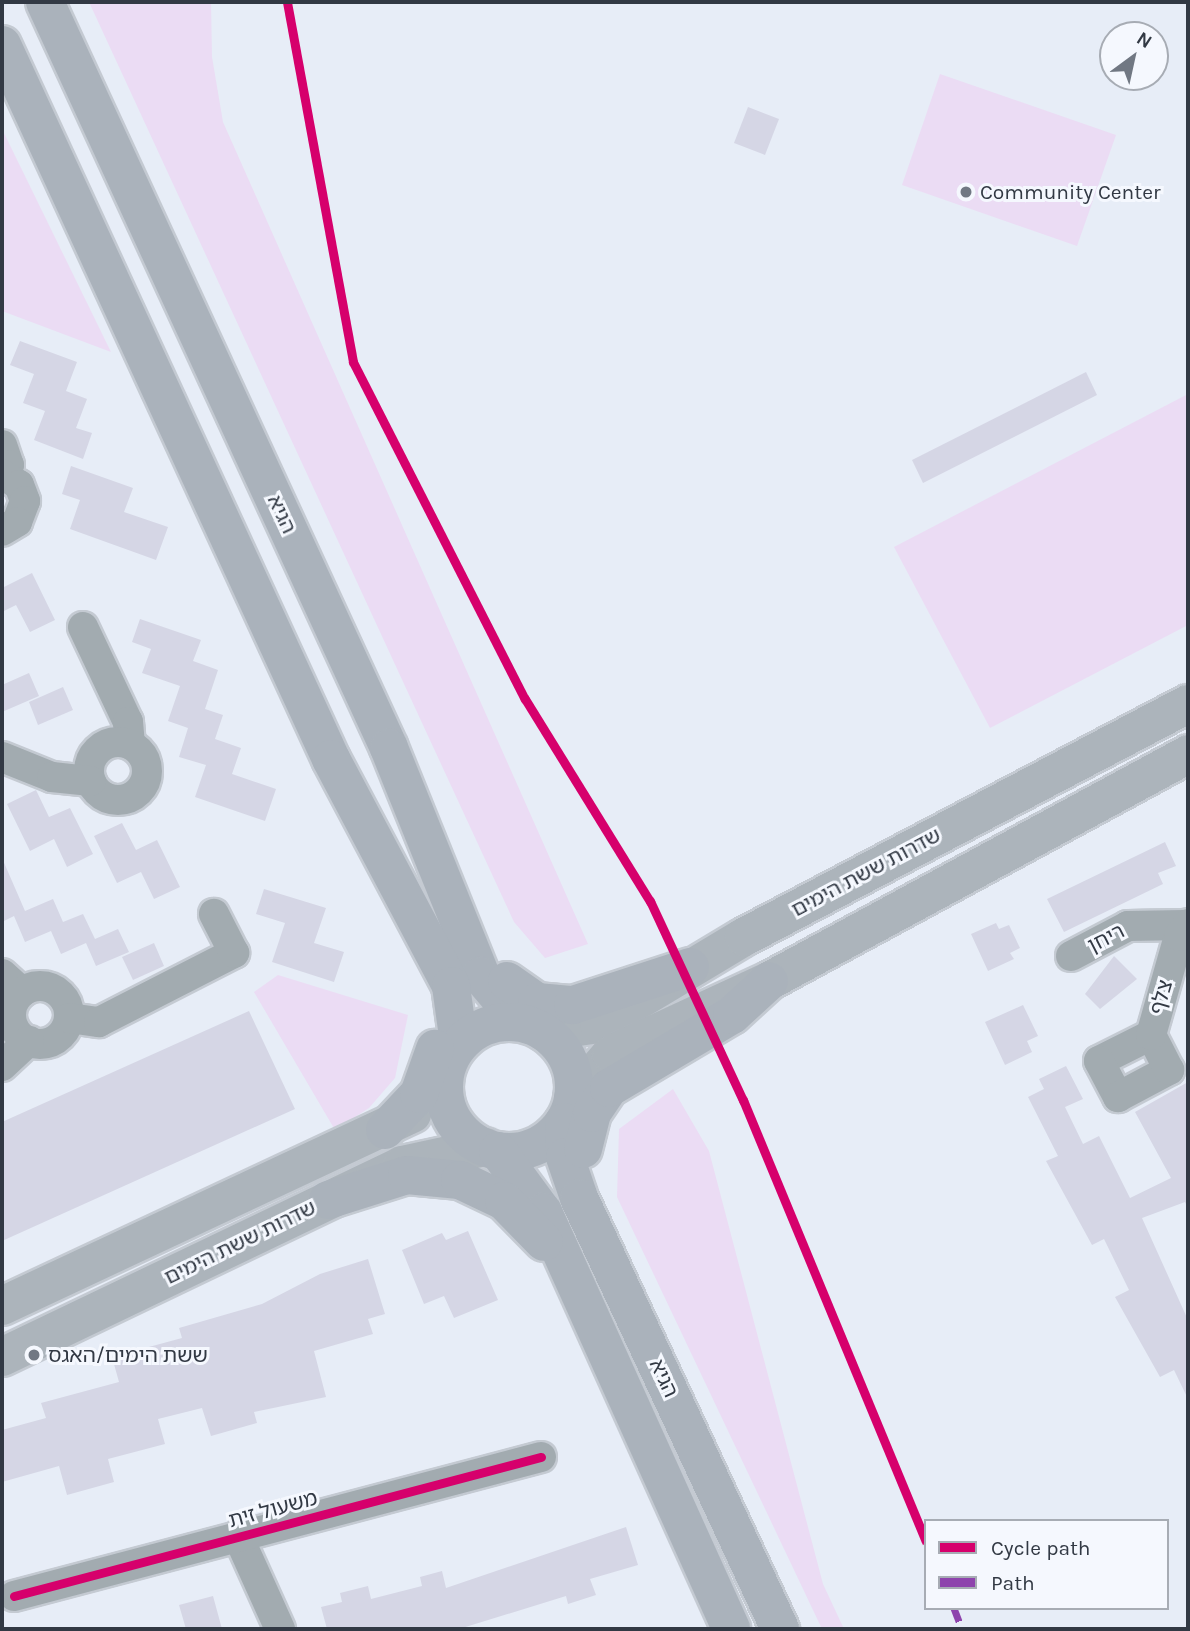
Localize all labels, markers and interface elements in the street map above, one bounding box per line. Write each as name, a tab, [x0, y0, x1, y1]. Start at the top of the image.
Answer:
north arrow	[1099, 21, 1169, 91]
text: N	[1133, 27, 1156, 53]
place label: Community Center	[980, 179, 1161, 205]
marker: Community Center	[958, 184, 974, 200]
street label: הגיא	[262, 491, 302, 537]
street label: שדרות ששת הימים	[787, 822, 945, 922]
street label: ריחן	[1083, 918, 1129, 958]
street label: צלף	[1144, 977, 1178, 1017]
street label: שדרות ששת הימים	[160, 1194, 320, 1290]
place label: ששת הימים/האגס	[48, 1342, 208, 1368]
marker: ששת הימים/האגס	[26, 1347, 42, 1363]
street label: הגיא	[644, 1355, 684, 1401]
street label: משעול זית	[226, 1485, 320, 1533]
legend	[924, 1519, 1169, 1610]
text: Cycle path	[991, 1536, 1091, 1560]
text: Path	[991, 1571, 1035, 1595]

